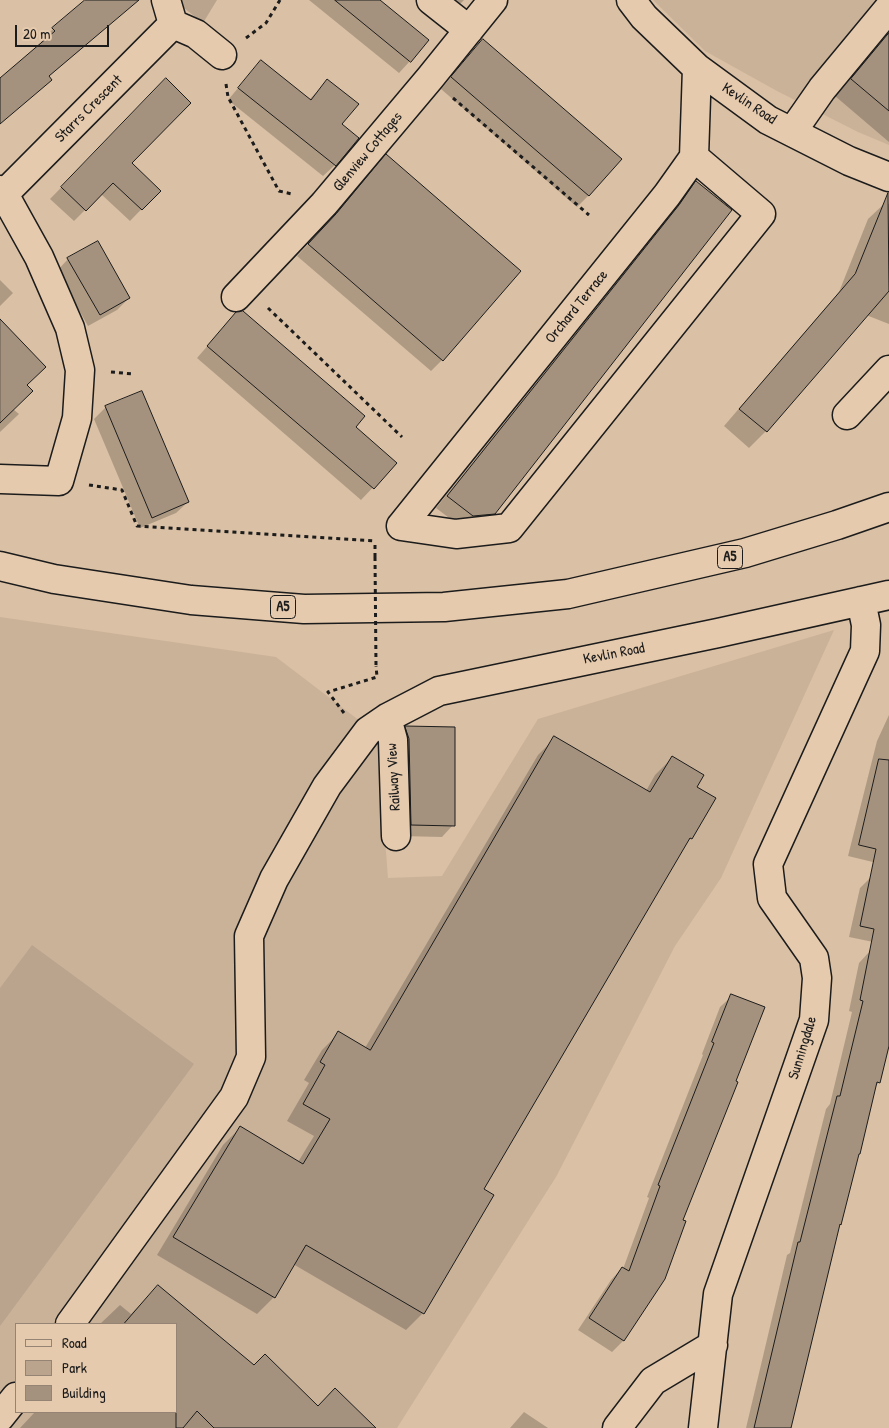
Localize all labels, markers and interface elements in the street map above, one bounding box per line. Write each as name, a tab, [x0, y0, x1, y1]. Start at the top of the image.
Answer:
scale bar	[18, 15, 111, 47]
text: 20 m	[23, 23, 50, 44]
street label: Starrs Crescent	[51, 71, 127, 147]
street label: Kevlin Road	[718, 79, 780, 129]
street label: Glenview Cottages	[329, 108, 407, 196]
street label: Orchard Terrace	[542, 267, 612, 347]
road number: A5	[718, 546, 742, 568]
road number: A5	[270, 596, 296, 618]
street label: Kevlin Road	[582, 639, 646, 669]
street label: Railway View	[383, 743, 405, 811]
street label: Sunningdale	[785, 1014, 821, 1082]
legend	[15, 1323, 178, 1413]
text: Road	[62, 1332, 87, 1353]
text: Park	[62, 1357, 87, 1378]
text: Building	[62, 1382, 106, 1403]

